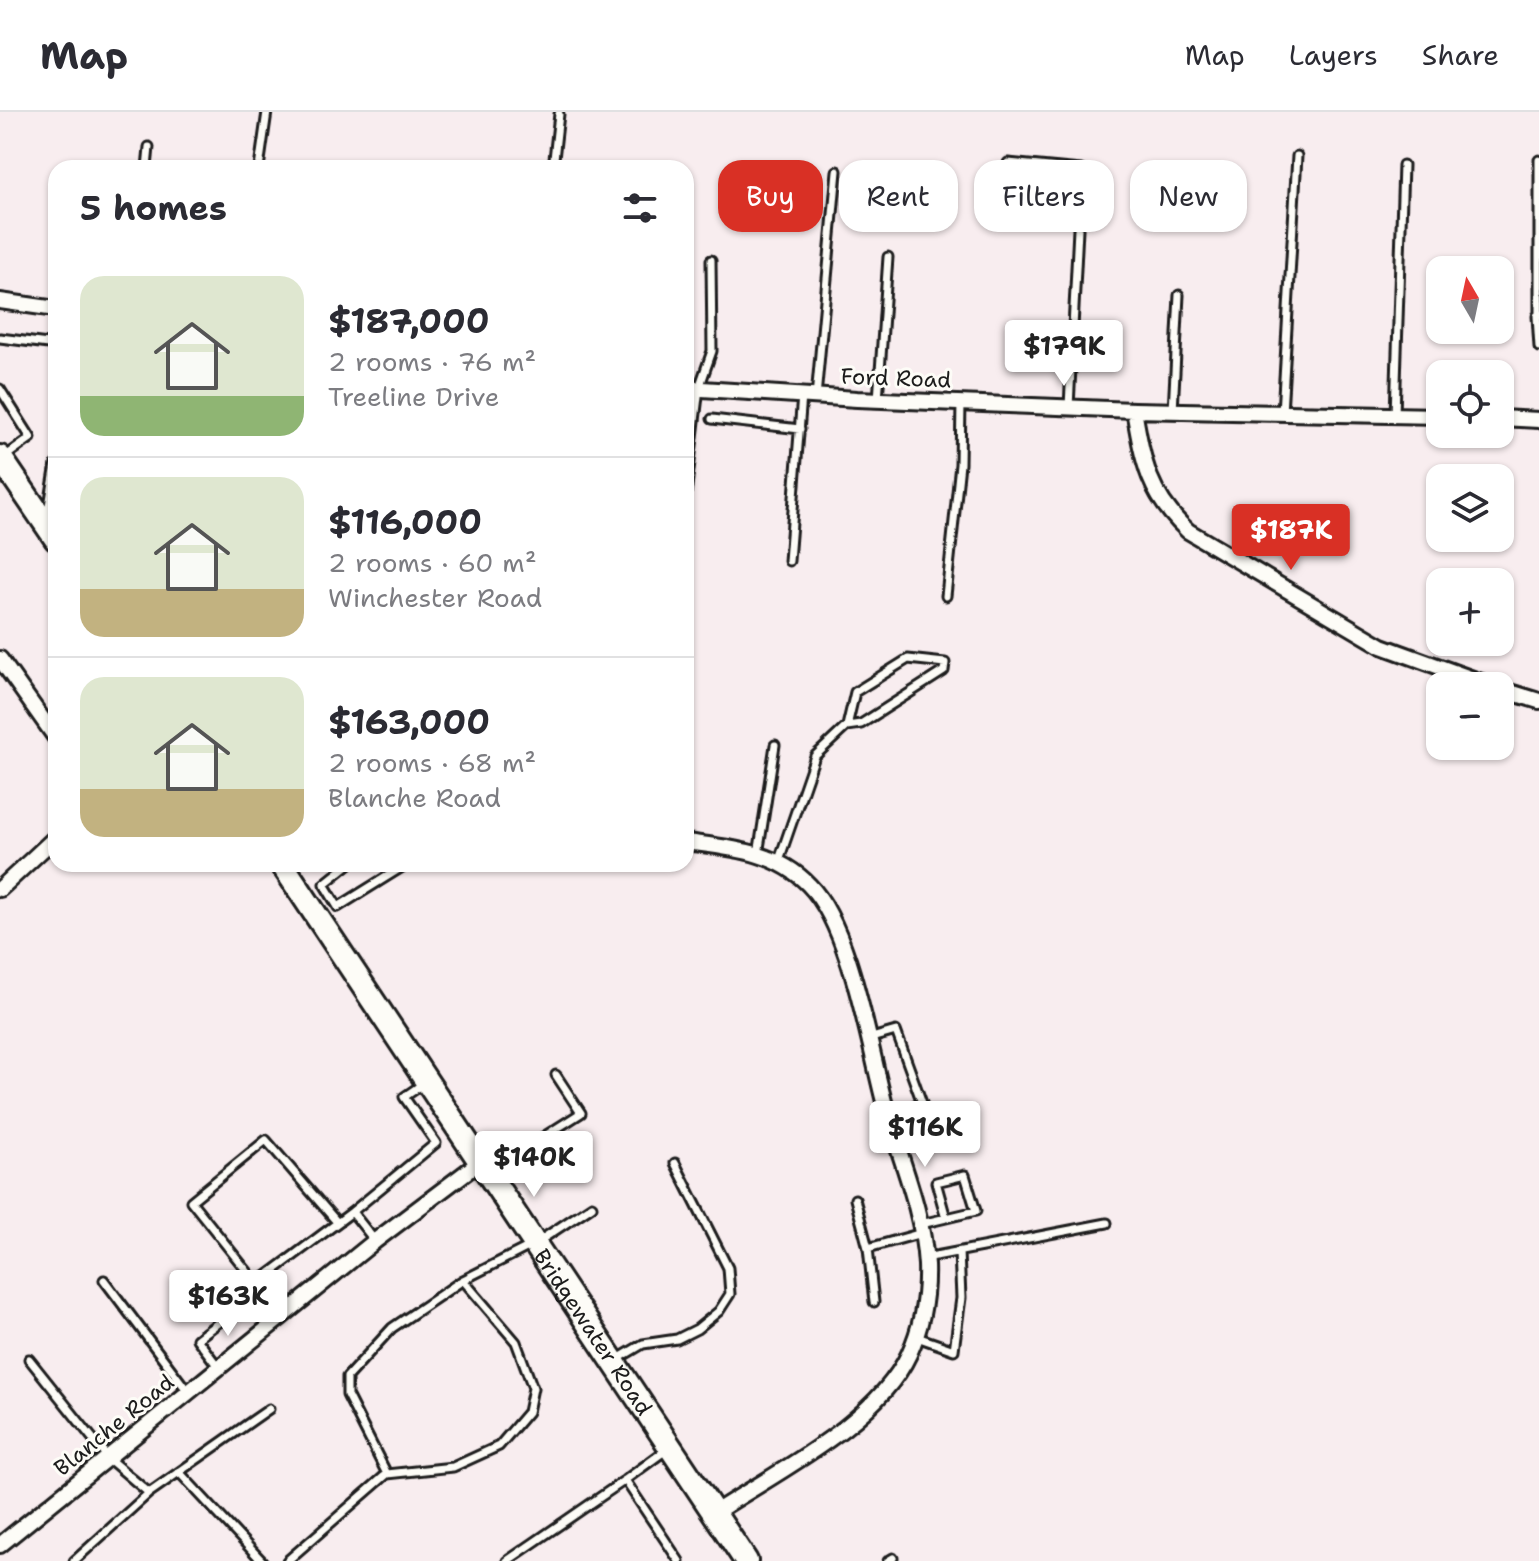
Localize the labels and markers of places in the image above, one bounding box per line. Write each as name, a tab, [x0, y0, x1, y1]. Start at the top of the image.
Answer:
pin: $179K	[1008, 320, 1120, 388]
pin: $187K	[1235, 504, 1347, 572]
pin: $116K	[869, 1101, 981, 1169]
pin: $140K	[478, 1131, 590, 1199]
pin: $163K	[172, 1270, 284, 1338]

